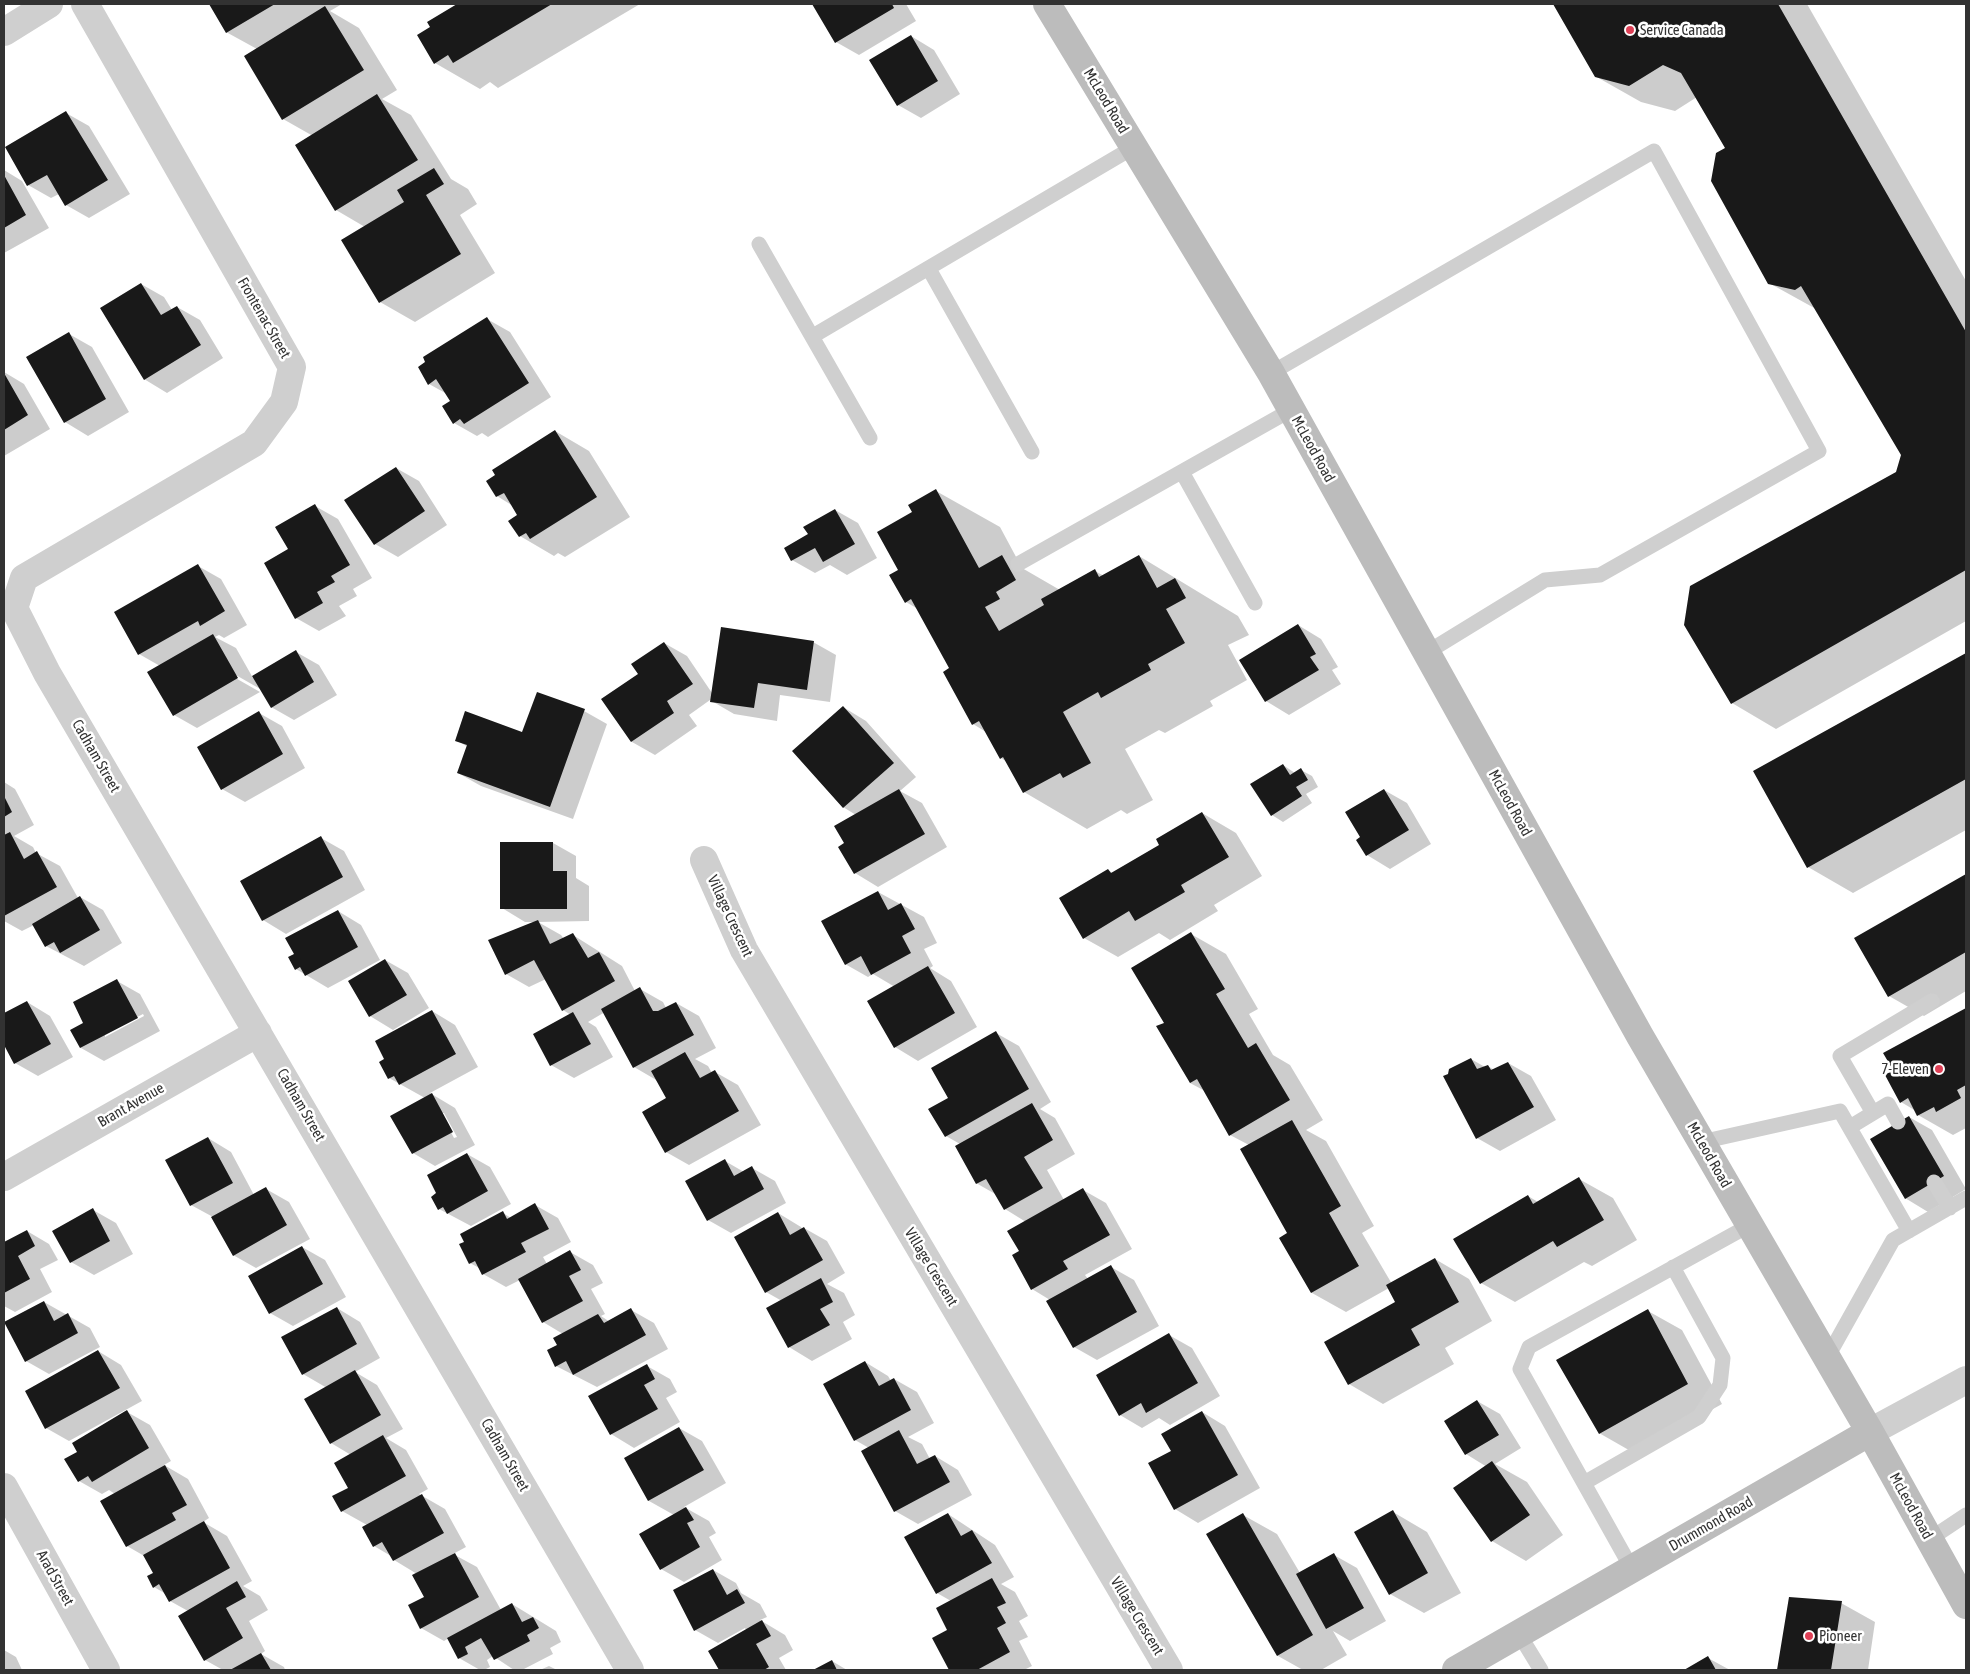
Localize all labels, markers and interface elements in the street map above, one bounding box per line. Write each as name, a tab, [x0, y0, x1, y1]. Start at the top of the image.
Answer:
place label: Service Canada	[1640, 21, 1724, 39]
marker: Service Canada	[1624, 24, 1636, 36]
street label: McLeod Road	[1079, 65, 1133, 137]
street label: Frontenac Street	[234, 274, 294, 362]
street label: McLeod Road	[1287, 413, 1339, 485]
street label: Cadham Street	[68, 716, 124, 796]
street label: McLeod Road	[1484, 767, 1536, 839]
street label: Village Crescent	[703, 872, 757, 960]
place label: 7-Eleven	[1881, 1060, 1929, 1078]
marker: 7-Eleven	[1933, 1063, 1945, 1075]
street label: Cadham Street	[273, 1065, 329, 1145]
street label: Brant Avenue	[95, 1079, 167, 1131]
street label: McLeod Road	[1683, 1119, 1735, 1191]
street label: Village Crescent	[901, 1225, 961, 1309]
street label: Cadham Street	[477, 1415, 533, 1495]
street label: McLeod Road	[1885, 1470, 1937, 1542]
street label: Drummond Road	[1666, 1493, 1756, 1555]
street label: Arad Street	[32, 1547, 78, 1609]
street label: Village Crescent	[1107, 1574, 1167, 1658]
place label: Pioneer	[1819, 1627, 1862, 1645]
marker: Pioneer	[1803, 1630, 1815, 1642]

